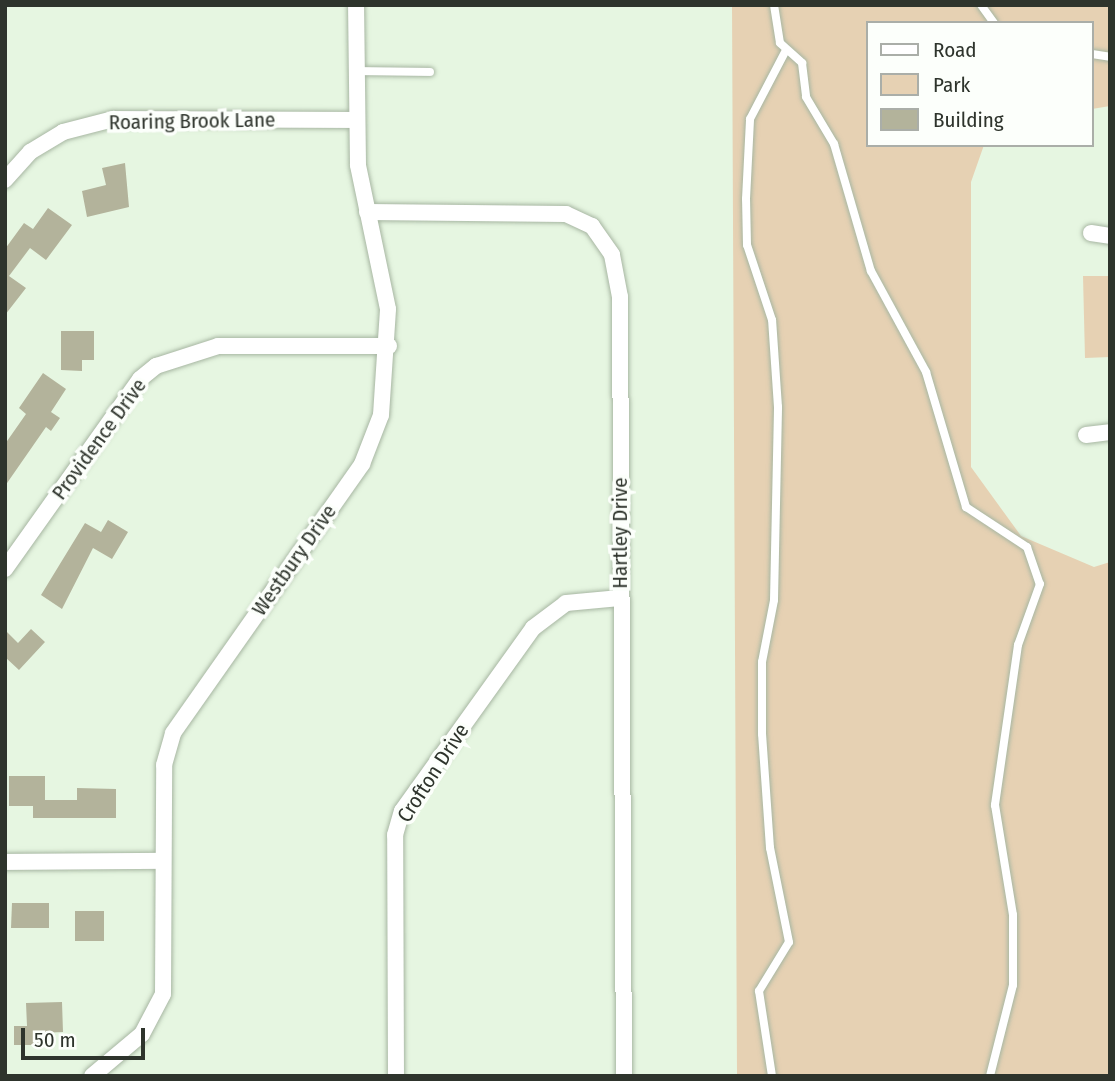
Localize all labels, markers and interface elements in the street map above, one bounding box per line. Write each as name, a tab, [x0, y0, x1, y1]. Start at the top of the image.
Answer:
legend	[866, 21, 1094, 147]
text: Road	[933, 37, 977, 63]
text: Park	[933, 72, 970, 98]
street label: Roaring Brook Lane	[108, 107, 276, 135]
text: Building	[933, 107, 1004, 133]
street label: Providence Drive	[46, 373, 152, 505]
street label: Hartley Drive	[607, 477, 633, 589]
street label: Westbury Drive	[246, 500, 342, 620]
street label: Crofton Drive	[392, 719, 474, 827]
scale bar	[24, 1014, 149, 1058]
text: 50 m	[34, 1027, 76, 1053]

